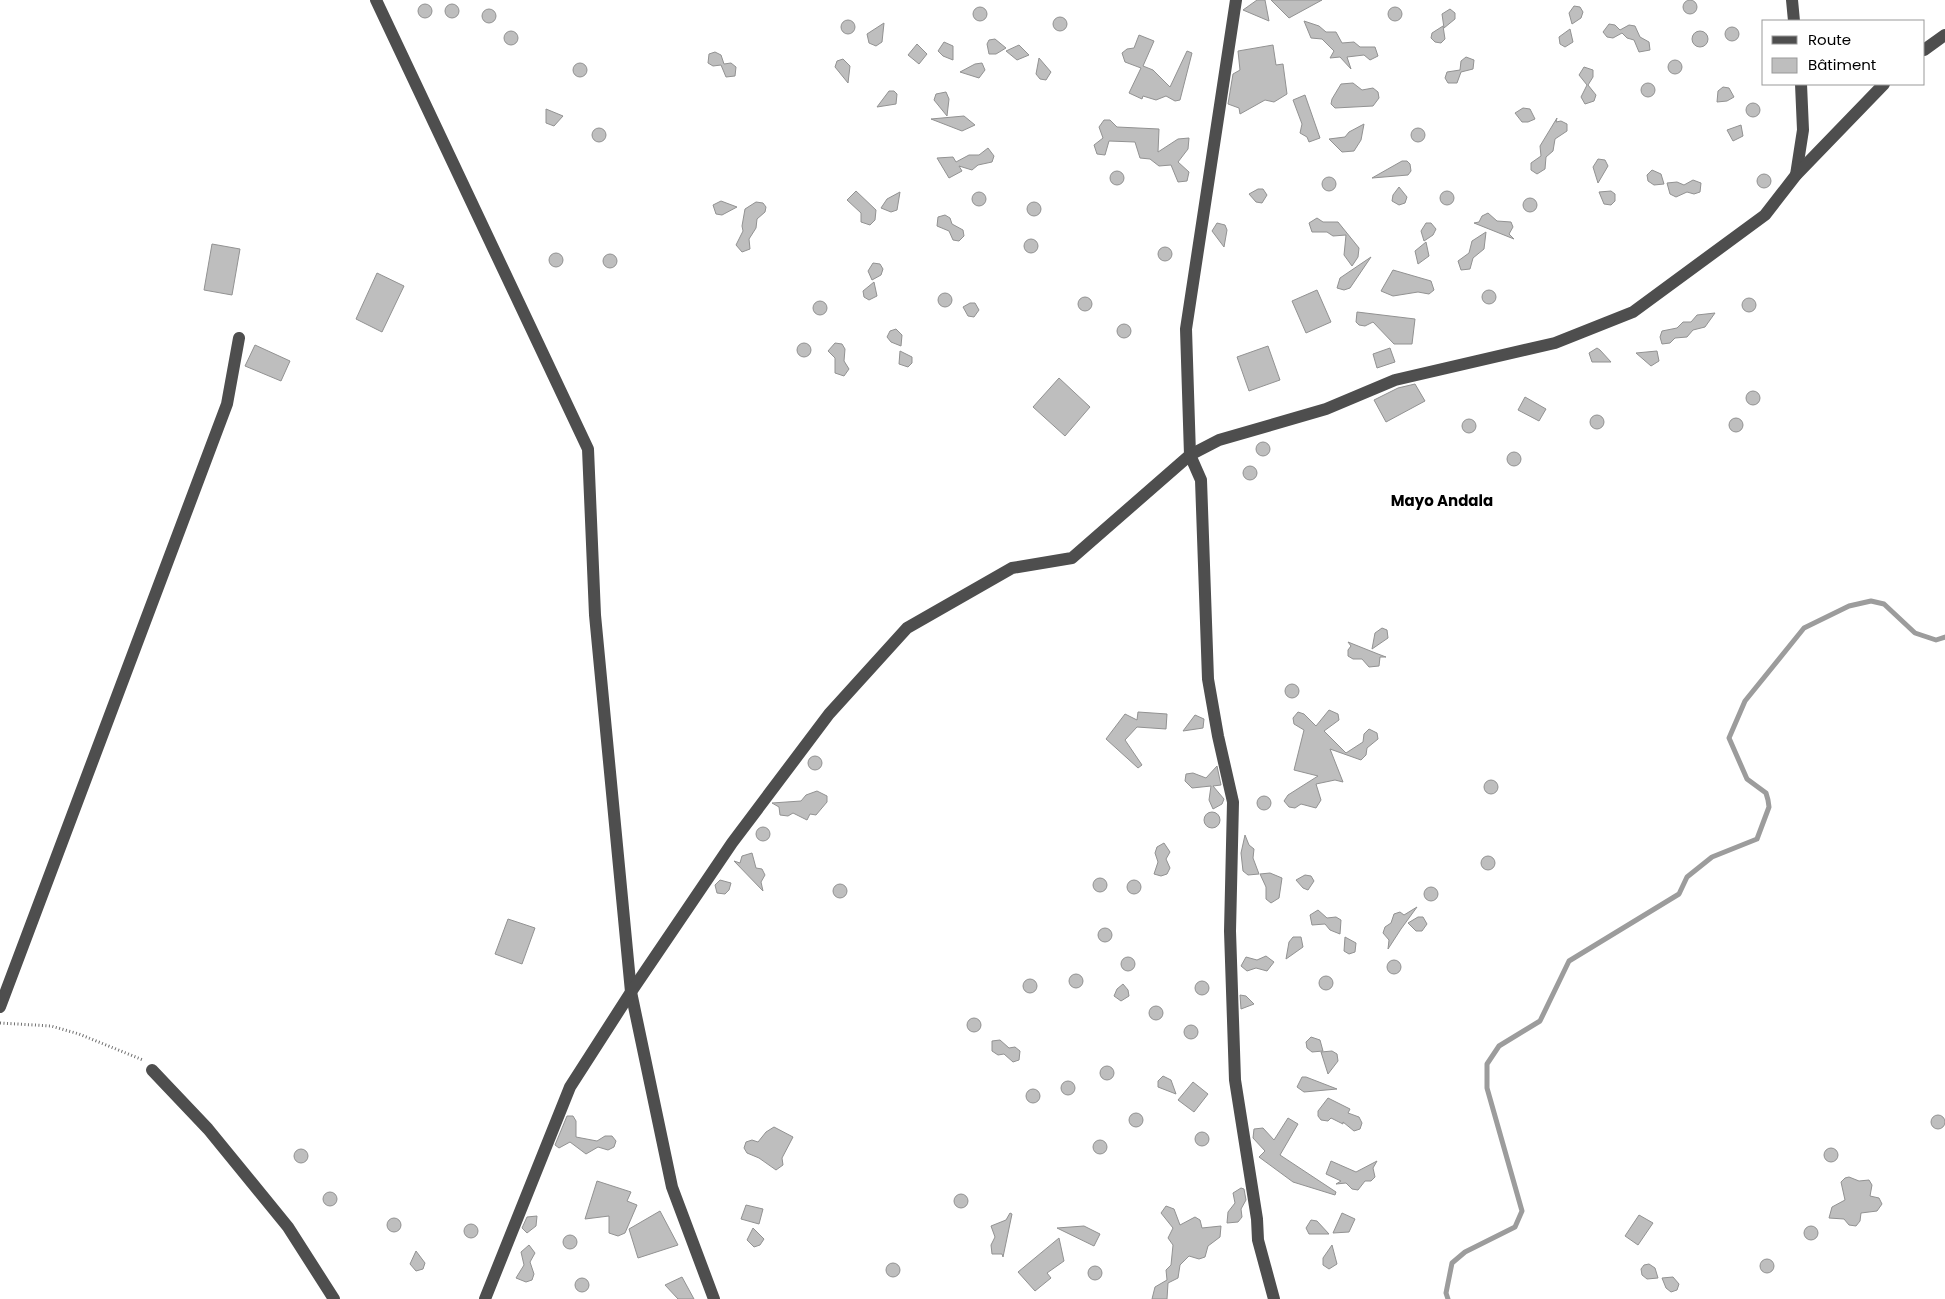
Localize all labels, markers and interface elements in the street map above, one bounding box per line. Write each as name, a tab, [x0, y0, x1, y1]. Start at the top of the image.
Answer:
legend	[1762, 20, 1925, 85]
text: Route	[1808, 29, 1851, 50]
text: Bâtiment	[1808, 54, 1876, 75]
district label: Mayo Andala	[1391, 490, 1493, 511]

